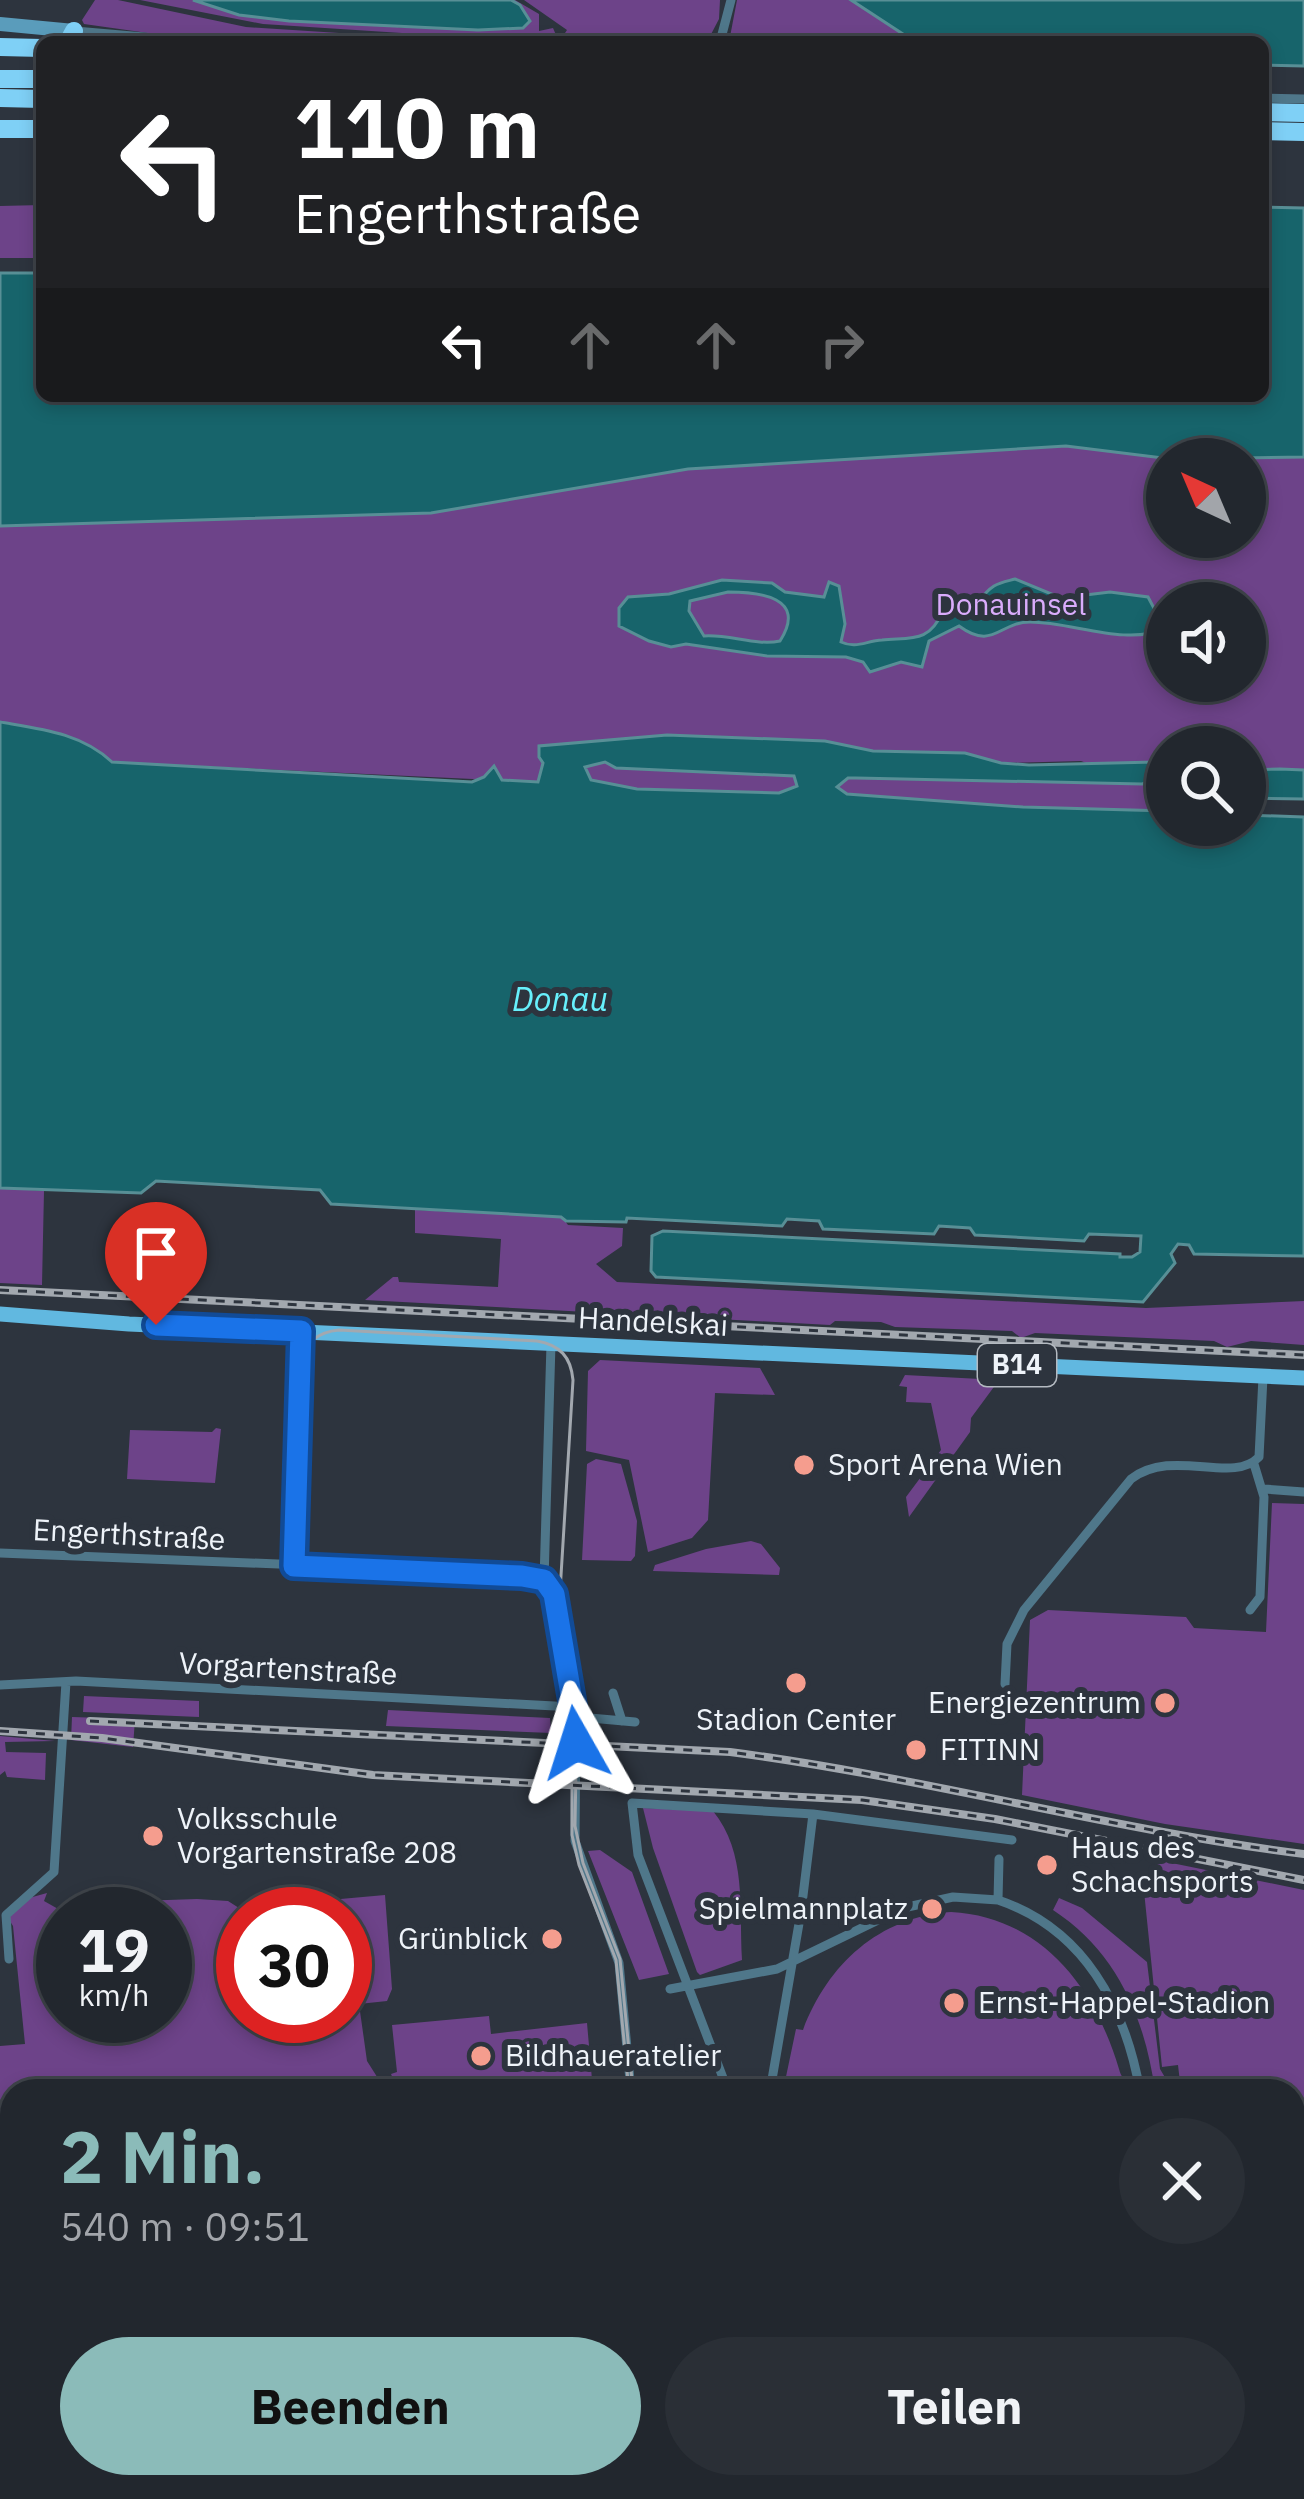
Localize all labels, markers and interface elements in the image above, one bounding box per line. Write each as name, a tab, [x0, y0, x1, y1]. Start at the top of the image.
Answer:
text: 110 m	[294, 72, 540, 181]
icon: left	[96, 84, 252, 240]
text: Engerthstraße	[294, 178, 641, 248]
icon: left	[431, 312, 497, 378]
icon: ahead	[557, 312, 623, 378]
icon: ahead	[683, 312, 749, 378]
icon: right	[809, 312, 875, 378]
north arrow	[1146, 438, 1266, 558]
map controls	[1146, 438, 1266, 846]
button: sound	[1146, 582, 1266, 702]
park label: Donauinsel	[936, 584, 1086, 623]
button: search	[1146, 726, 1266, 846]
water label: Donau	[512, 977, 608, 1020]
pin	[105, 1202, 207, 1325]
icon: arrive	[123, 1220, 189, 1286]
street label: Handelskai	[577, 1297, 729, 1344]
road number: B14	[978, 1344, 1056, 1386]
place label: Sport Arena Wien	[828, 1444, 1063, 1483]
marker: Sport Arena Wien	[791, 1452, 817, 1478]
street label: Engerthstraße	[32, 1509, 226, 1558]
street label: Vorgartenstraße	[178, 1642, 398, 1693]
marker: Stadion Center	[783, 1670, 809, 1696]
position arrow	[513, 1680, 639, 1806]
place label: Energiezentrum	[928, 1682, 1141, 1721]
marker: Energiezentrum	[1152, 1690, 1178, 1716]
place label: Stadion Center	[696, 1699, 896, 1738]
place label: FITINN	[940, 1729, 1040, 1768]
marker: FITINN	[903, 1737, 929, 1763]
place label: Volksschule Vorgartenstraße 208	[177, 1798, 457, 1871]
marker: Volksschule Vorgartenstraße 208	[140, 1823, 166, 1849]
place label: Haus des Schachsports	[1071, 1827, 1254, 1900]
marker: Haus des Schachsports	[1034, 1852, 1060, 1878]
speed limit sign: 30	[216, 1887, 372, 2043]
place label: Spielmannplatz	[699, 1888, 908, 1927]
marker: Spielmannplatz	[919, 1896, 945, 1922]
text: 19	[78, 1910, 150, 1989]
place label: Grünblick	[398, 1918, 528, 1957]
marker: Grünblick	[539, 1926, 565, 1952]
text: km/h	[79, 1975, 149, 2014]
place label: Ernst-Happel-Stadion	[978, 1982, 1270, 2021]
marker: Ernst-Happel-Stadion	[941, 1990, 967, 2016]
place label: Bildhaueratelier	[505, 2035, 721, 2074]
marker: Bildhaueratelier	[468, 2043, 494, 2069]
text: 2 Min.	[60, 2109, 265, 2203]
button: close	[1119, 2118, 1245, 2244]
text: 540 m · 09:51	[60, 2201, 310, 2252]
button: Beenden	[60, 2337, 641, 2475]
button: Teilen	[665, 2337, 1245, 2475]

